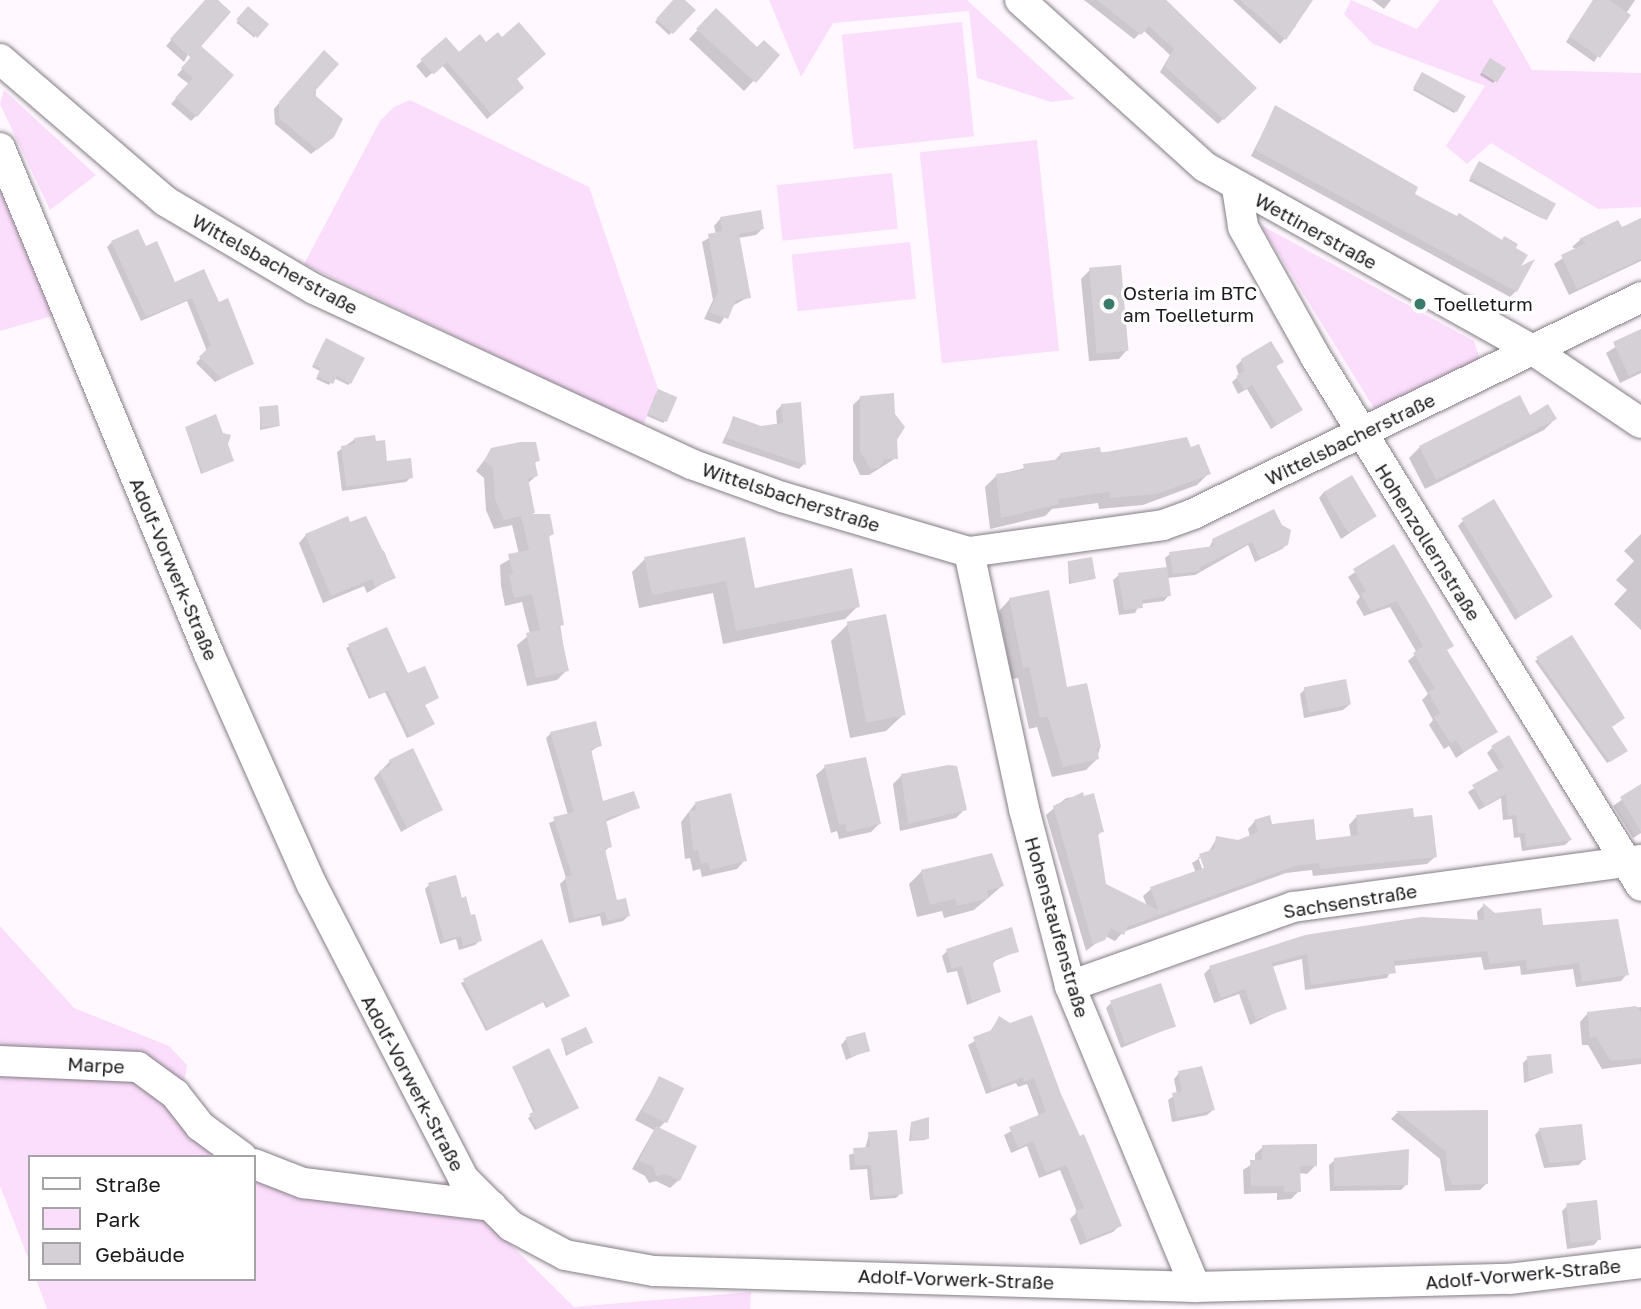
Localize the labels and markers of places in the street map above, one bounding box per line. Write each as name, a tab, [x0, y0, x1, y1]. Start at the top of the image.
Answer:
place label: Osteria im BTC am Toelleturm	[1123, 282, 1257, 326]
place label: Toelleturm	[1434, 293, 1533, 315]
marker: Osteria im BTC am Toelleturm	[1101, 296, 1117, 312]
marker: Toelleturm	[1412, 296, 1428, 312]

